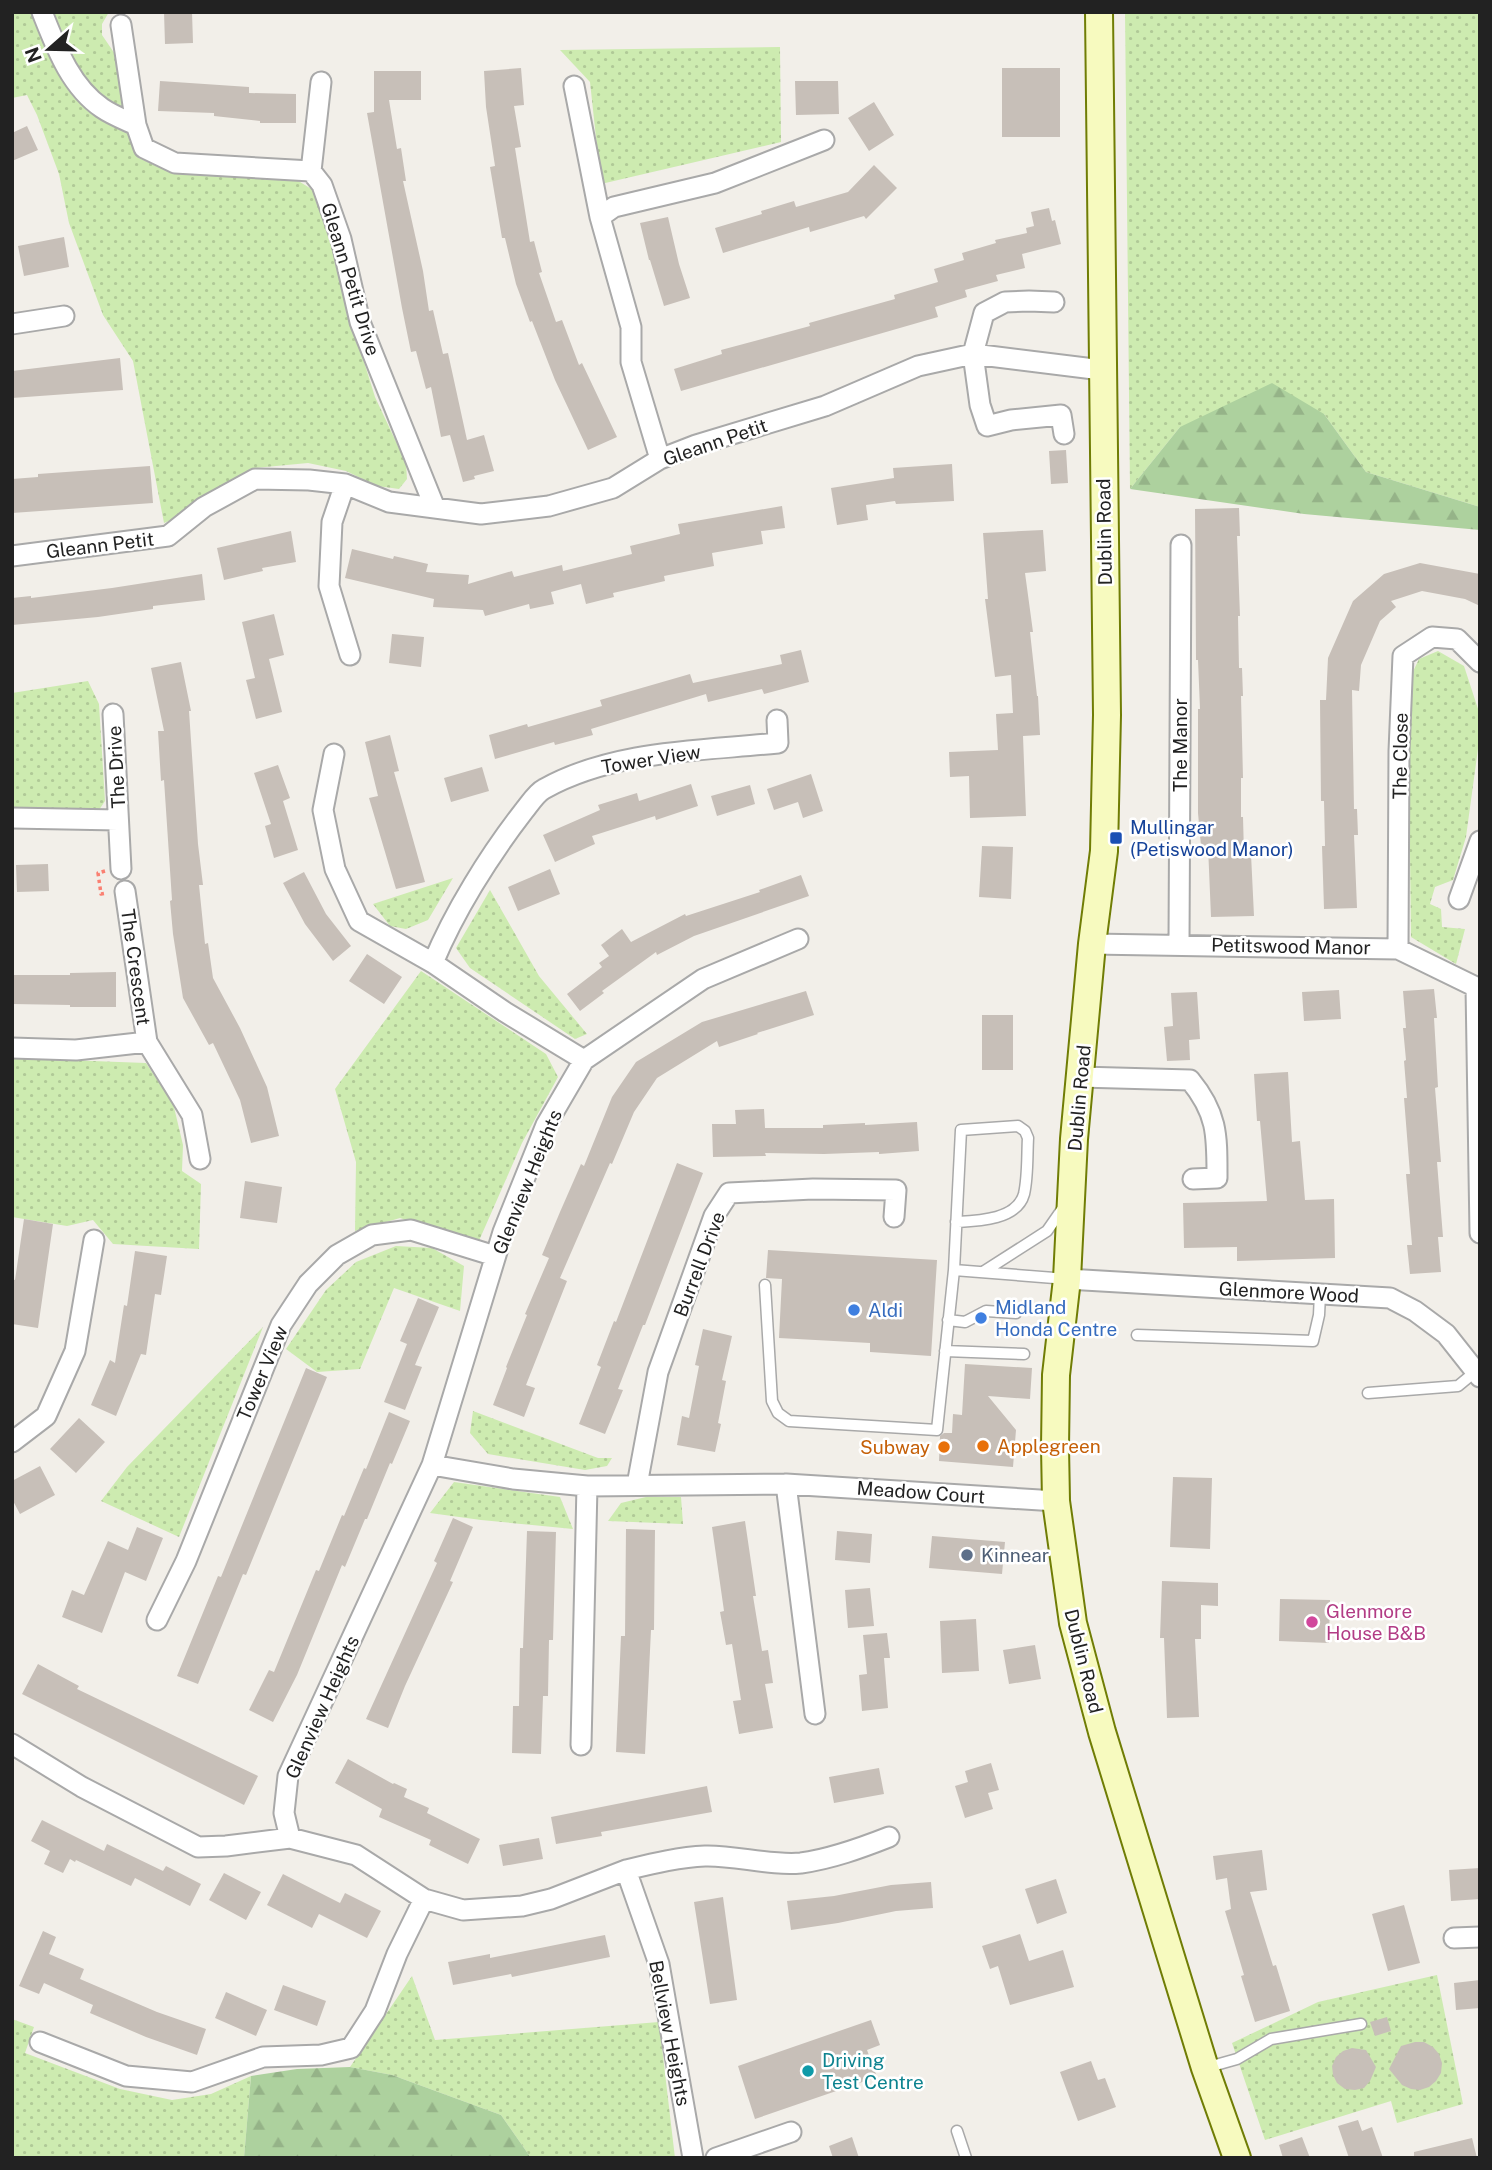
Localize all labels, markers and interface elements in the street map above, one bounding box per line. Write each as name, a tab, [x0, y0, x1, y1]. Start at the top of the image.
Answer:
north arrow	[14, 14, 84, 84]
text: N	[20, 44, 46, 66]
street label: Gleann Petit Drive	[317, 200, 385, 358]
street label: Gleann Petit	[660, 414, 770, 470]
street label: Dublin Road	[1092, 478, 1116, 586]
street label: Gleann Petit	[45, 527, 155, 563]
street label: The Manor	[1169, 698, 1191, 792]
street label: The Close	[1388, 712, 1412, 800]
street label: The Drive	[103, 725, 129, 809]
street label: Tower View	[600, 740, 703, 778]
place label: Mullingar (Petiswood Manor)	[1130, 816, 1294, 860]
marker: Mullingar (Petiswood Manor)	[1108, 830, 1124, 846]
street label: The Crescent	[117, 907, 155, 1027]
street label: Petitswood Manor	[1211, 934, 1371, 958]
street label: Dublin Road	[1063, 1044, 1095, 1152]
street label: Glenview Heights	[488, 1106, 566, 1258]
street label: Burrell Drive	[669, 1208, 729, 1320]
street label: Glenmore Wood	[1218, 1277, 1360, 1307]
place label: Midland Honda Centre	[995, 1296, 1117, 1340]
place label: Aldi	[868, 1299, 903, 1321]
marker: Aldi	[846, 1302, 862, 1318]
marker: Midland Honda Centre	[973, 1310, 989, 1326]
street label: Tower View	[232, 1322, 292, 1424]
place label: Applegreen	[997, 1435, 1101, 1457]
place label: Subway	[860, 1436, 930, 1458]
marker: Applegreen	[975, 1438, 991, 1454]
marker: Subway	[936, 1439, 952, 1455]
street label: Meadow Court	[856, 1477, 986, 1507]
place label: Kinnear	[981, 1544, 1049, 1566]
marker: Kinnear	[959, 1547, 975, 1563]
place label: Glenmore House B&B	[1326, 1600, 1426, 1644]
street label: Dublin Road	[1060, 1607, 1108, 1715]
marker: Glenmore House B&B	[1304, 1614, 1320, 1630]
street label: Glenview Heights	[281, 1632, 363, 1782]
street label: Bellview Heights	[645, 1958, 695, 2108]
place label: Driving Test Centre	[822, 2049, 924, 2093]
marker: Driving Test Centre	[800, 2063, 816, 2079]

